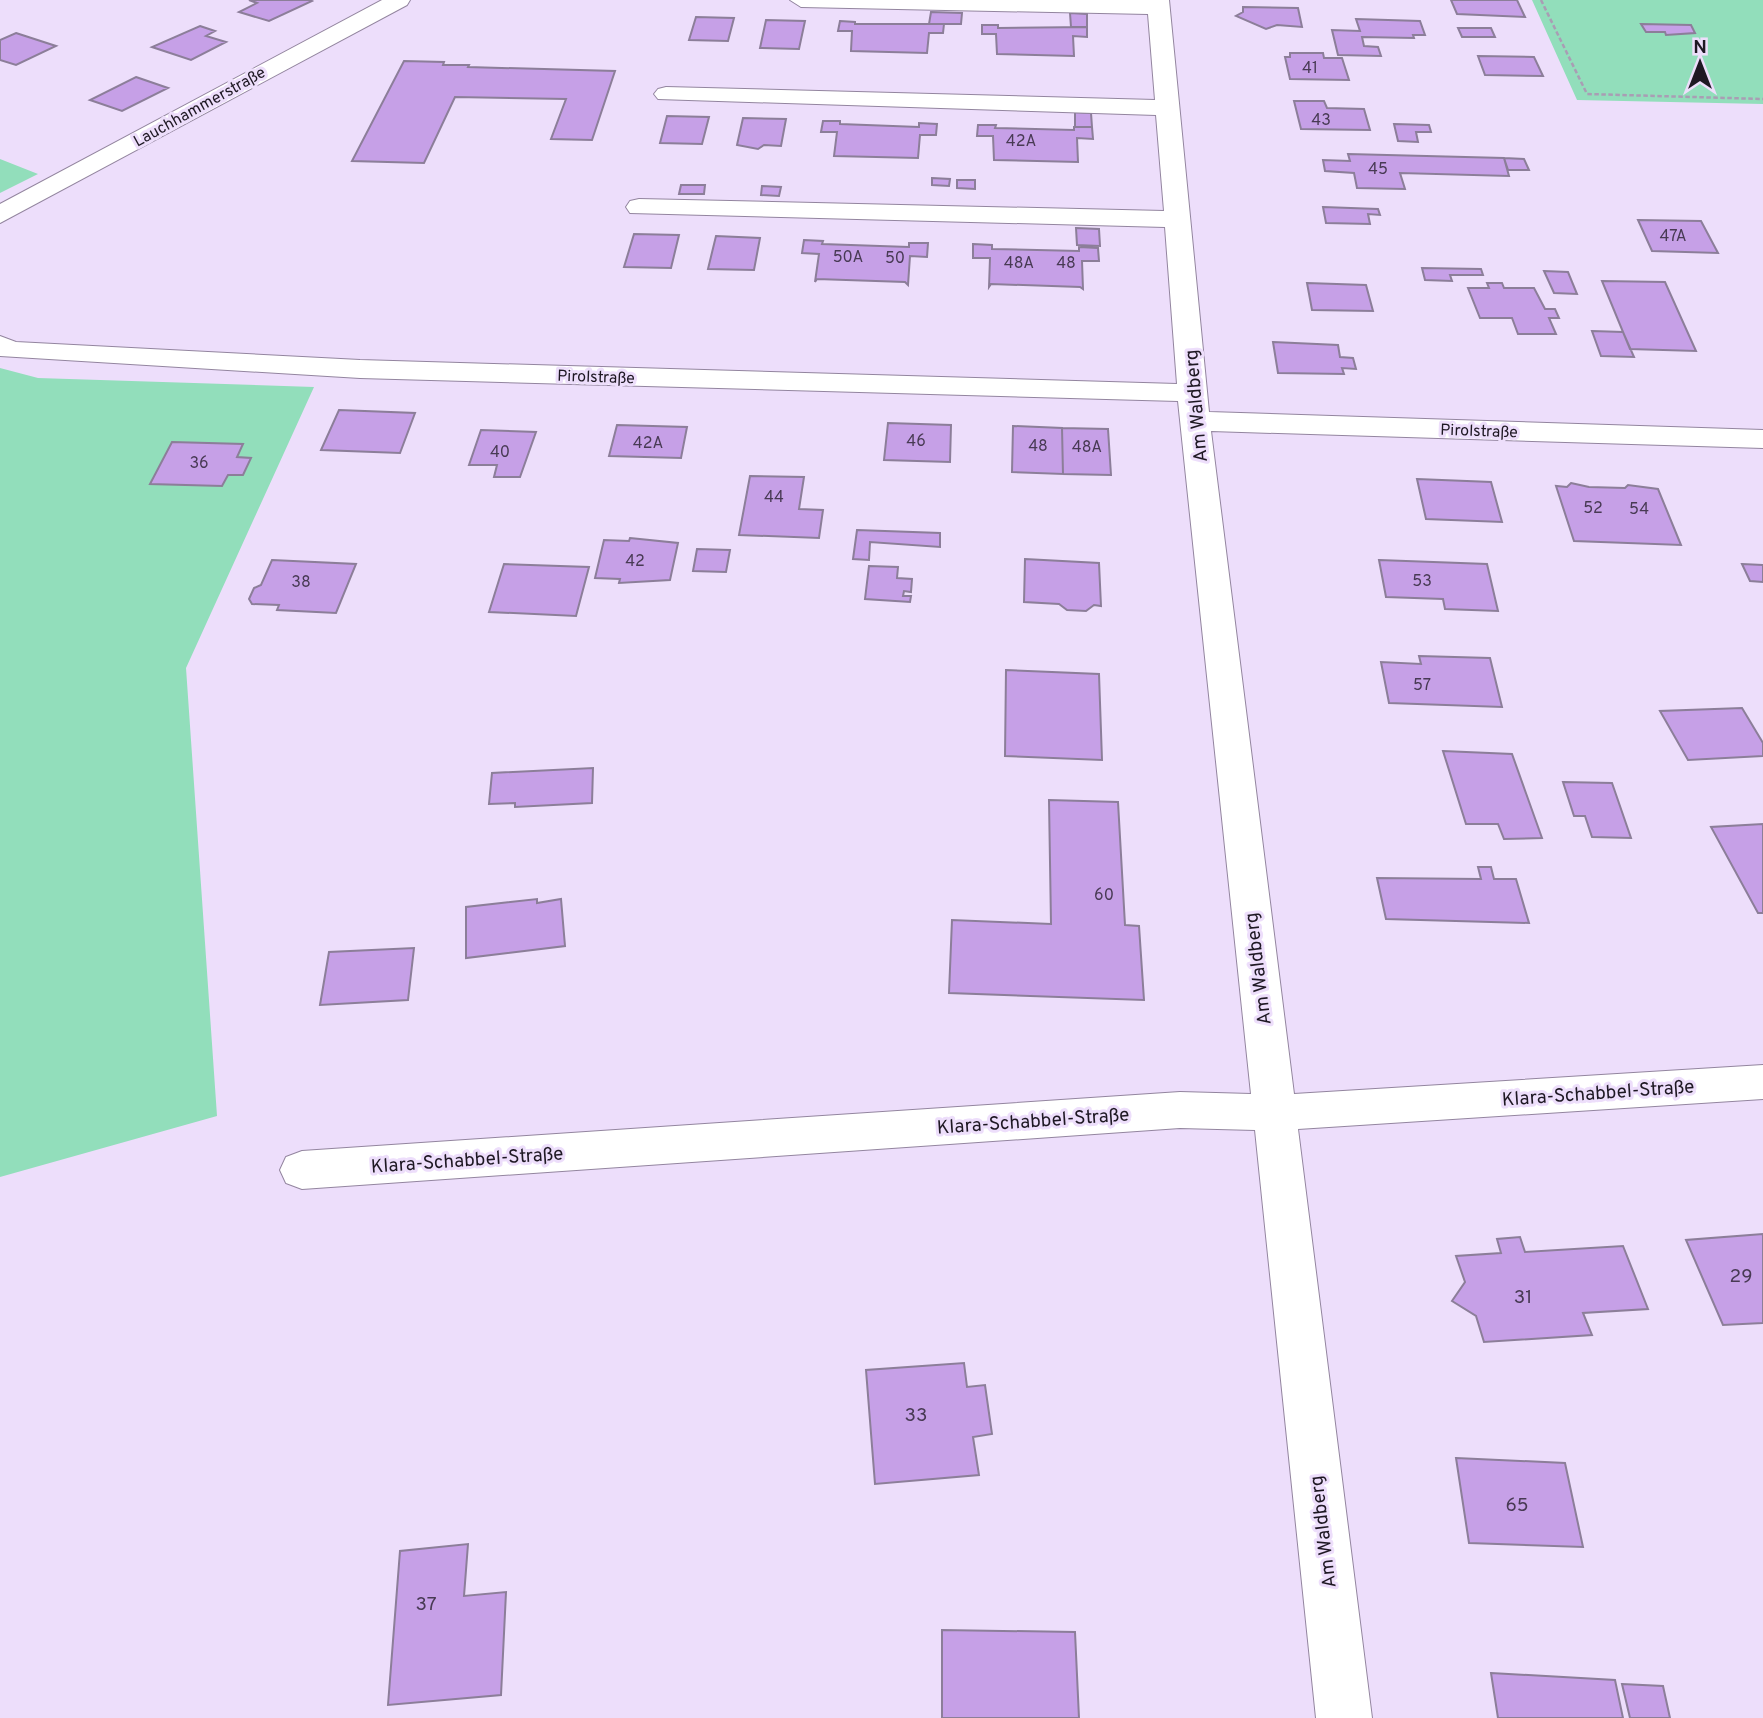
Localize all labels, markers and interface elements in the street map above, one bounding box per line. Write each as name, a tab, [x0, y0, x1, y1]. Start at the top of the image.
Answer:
north arrow	[1665, 28, 1735, 98]
text: N	[1693, 36, 1707, 60]
house number: 41	[1302, 59, 1318, 79]
street label: Lauchhammerstraße	[130, 63, 269, 152]
house number: 43	[1311, 111, 1331, 131]
house number: 42A	[1006, 132, 1036, 152]
house number: 45	[1368, 160, 1388, 180]
house number: 47A	[1659, 227, 1687, 247]
house number: 50A	[833, 248, 863, 268]
house number: 50	[885, 249, 905, 269]
house number: 48A	[1004, 254, 1034, 274]
house number: 48	[1056, 254, 1076, 274]
street label: Am Waldberg	[1180, 348, 1214, 463]
street label: Pirolstraße	[557, 367, 635, 389]
street label: Pirolstraße	[1440, 421, 1518, 443]
house number: 46	[906, 432, 926, 452]
house number: 42A	[633, 434, 663, 454]
house number: 48	[1028, 437, 1048, 457]
house number: 48A	[1072, 438, 1102, 458]
house number: 40	[490, 443, 510, 463]
house number: 36	[189, 454, 209, 474]
house number: 44	[764, 488, 784, 508]
house number: 52	[1583, 499, 1603, 519]
house number: 54	[1629, 500, 1649, 520]
house number: 42	[625, 552, 645, 572]
house number: 53	[1412, 572, 1432, 592]
house number: 38	[291, 573, 311, 593]
house number: 57	[1413, 676, 1431, 696]
house number: 60	[1094, 886, 1114, 906]
street label: Am Waldberg	[1240, 911, 1278, 1026]
street label: Klara-Schabbel-Straße	[1501, 1075, 1695, 1113]
street label: Klara-Schabbel-Straße	[936, 1103, 1130, 1141]
street label: Klara-Schabbel-Straße	[370, 1142, 564, 1180]
house number: 29	[1730, 1265, 1752, 1289]
house number: 31	[1514, 1286, 1532, 1310]
house number: 33	[905, 1404, 927, 1428]
street label: Am Waldberg	[1305, 1474, 1343, 1589]
house number: 65	[1505, 1494, 1529, 1518]
house number: 37	[415, 1593, 437, 1617]

